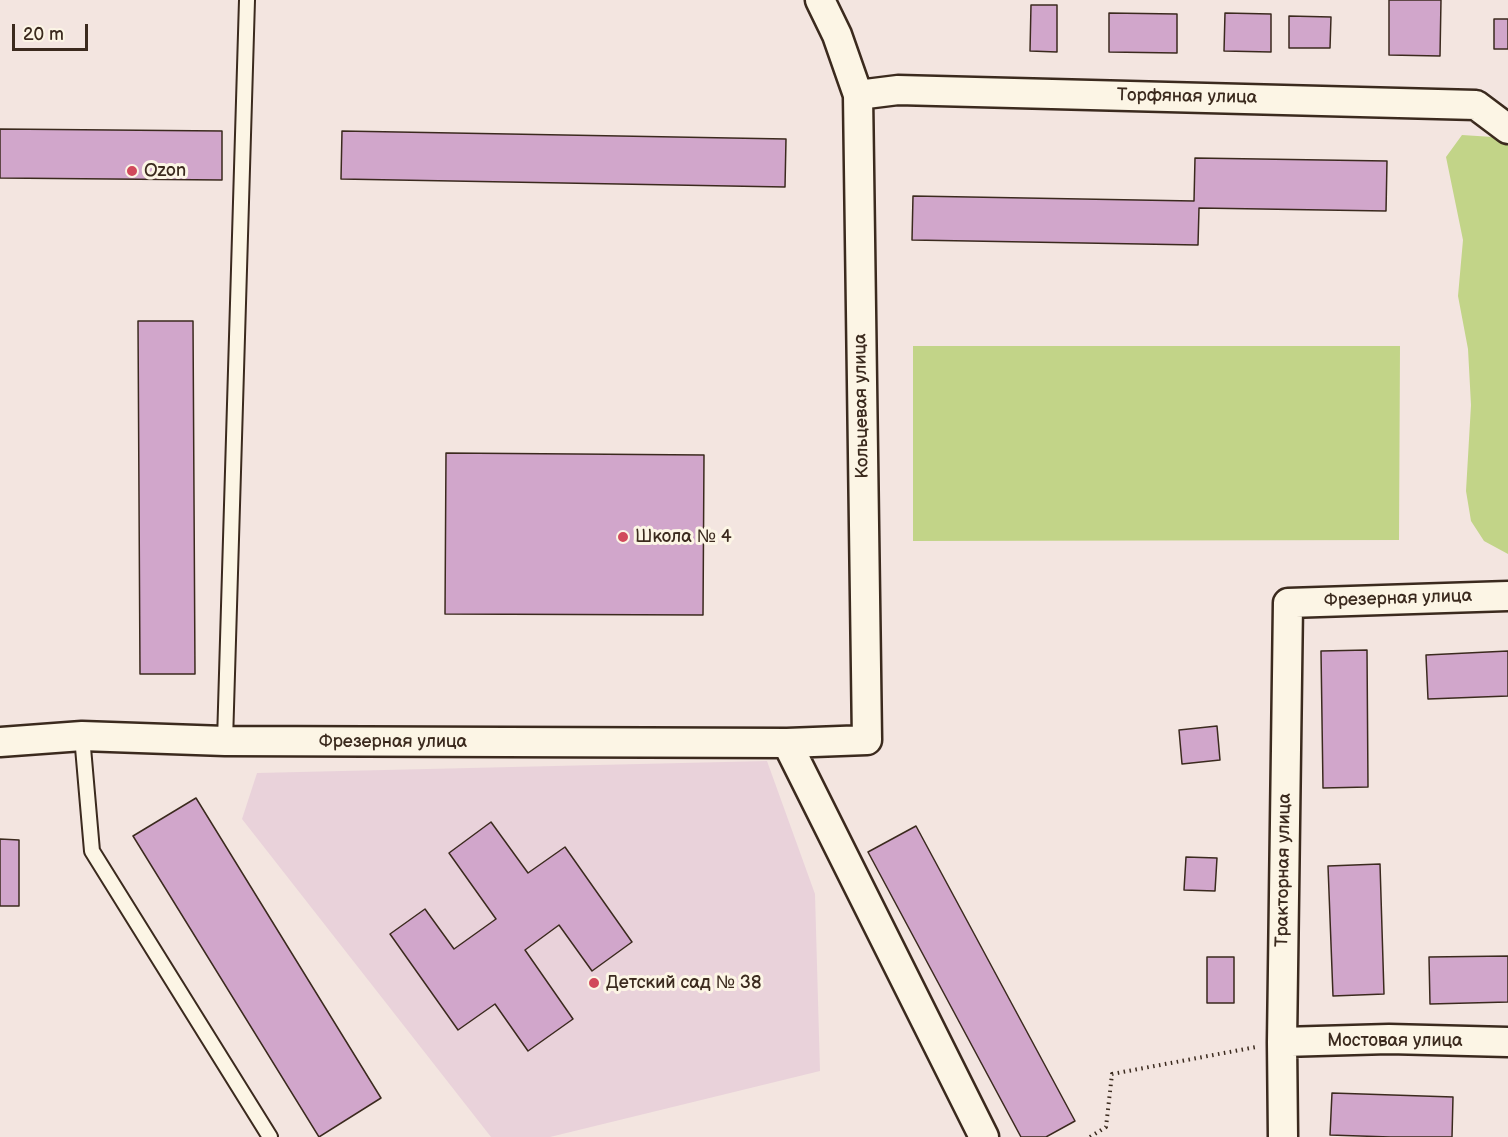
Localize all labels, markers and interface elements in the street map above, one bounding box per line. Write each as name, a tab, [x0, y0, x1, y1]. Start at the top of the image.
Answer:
scale bar	[15, 12, 92, 50]
text: 20 m	[23, 24, 64, 45]
street label: Торфяная улица	[1117, 85, 1257, 109]
place label: Ozon	[144, 160, 186, 182]
marker: Ozon	[125, 164, 139, 178]
street label: Кольцевая улица	[850, 333, 874, 479]
place label: Школа № 4	[635, 526, 732, 548]
marker: Школа № 4	[616, 530, 630, 544]
street label: Фрезерная улица	[1323, 586, 1473, 612]
street label: Фрезерная улица	[319, 731, 467, 753]
street label: Тракторная улица	[1272, 793, 1296, 947]
place label: Детский сад № 38	[606, 972, 761, 994]
marker: Детский сад № 38	[587, 976, 601, 990]
street label: Мостовая улица	[1327, 1030, 1463, 1052]

